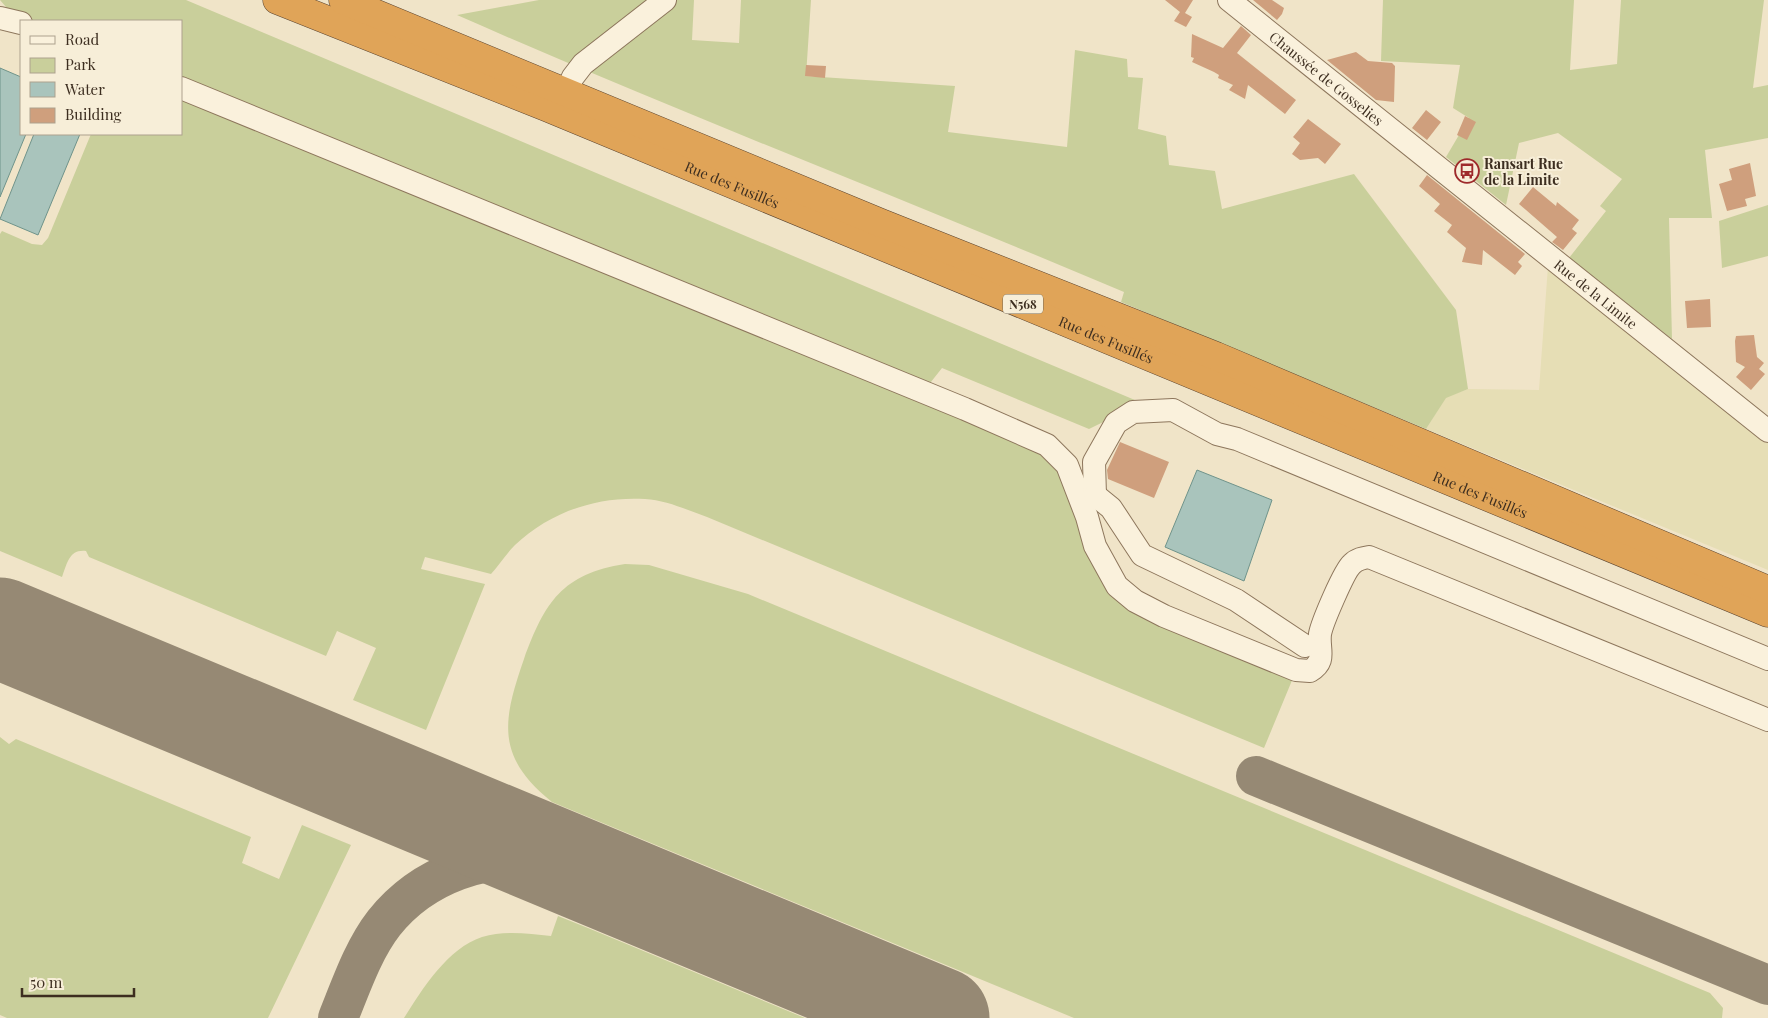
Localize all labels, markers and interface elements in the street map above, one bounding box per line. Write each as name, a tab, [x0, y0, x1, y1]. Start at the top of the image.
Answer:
legend	[20, 20, 182, 135]
street label: Chaussée de Gosselies	[1266, 27, 1387, 129]
text: Road	[65, 29, 99, 49]
text: Park	[65, 54, 97, 74]
text: Water	[64, 79, 105, 99]
text: Building	[65, 104, 122, 124]
place label: Ransart Rue de la Limite	[1484, 154, 1563, 189]
street label: Rue des Fusillés	[682, 156, 782, 212]
bus stop icon: Ransart Rue de la Limite	[1454, 158, 1480, 184]
street label: Rue de la Limite	[1551, 254, 1642, 333]
road number: N568	[1003, 294, 1043, 314]
street label: Rue des Fusillés	[1056, 311, 1156, 367]
street label: Rue des Fusillés	[1430, 466, 1531, 522]
scale bar	[22, 966, 135, 998]
text: 50 m	[30, 972, 63, 992]

